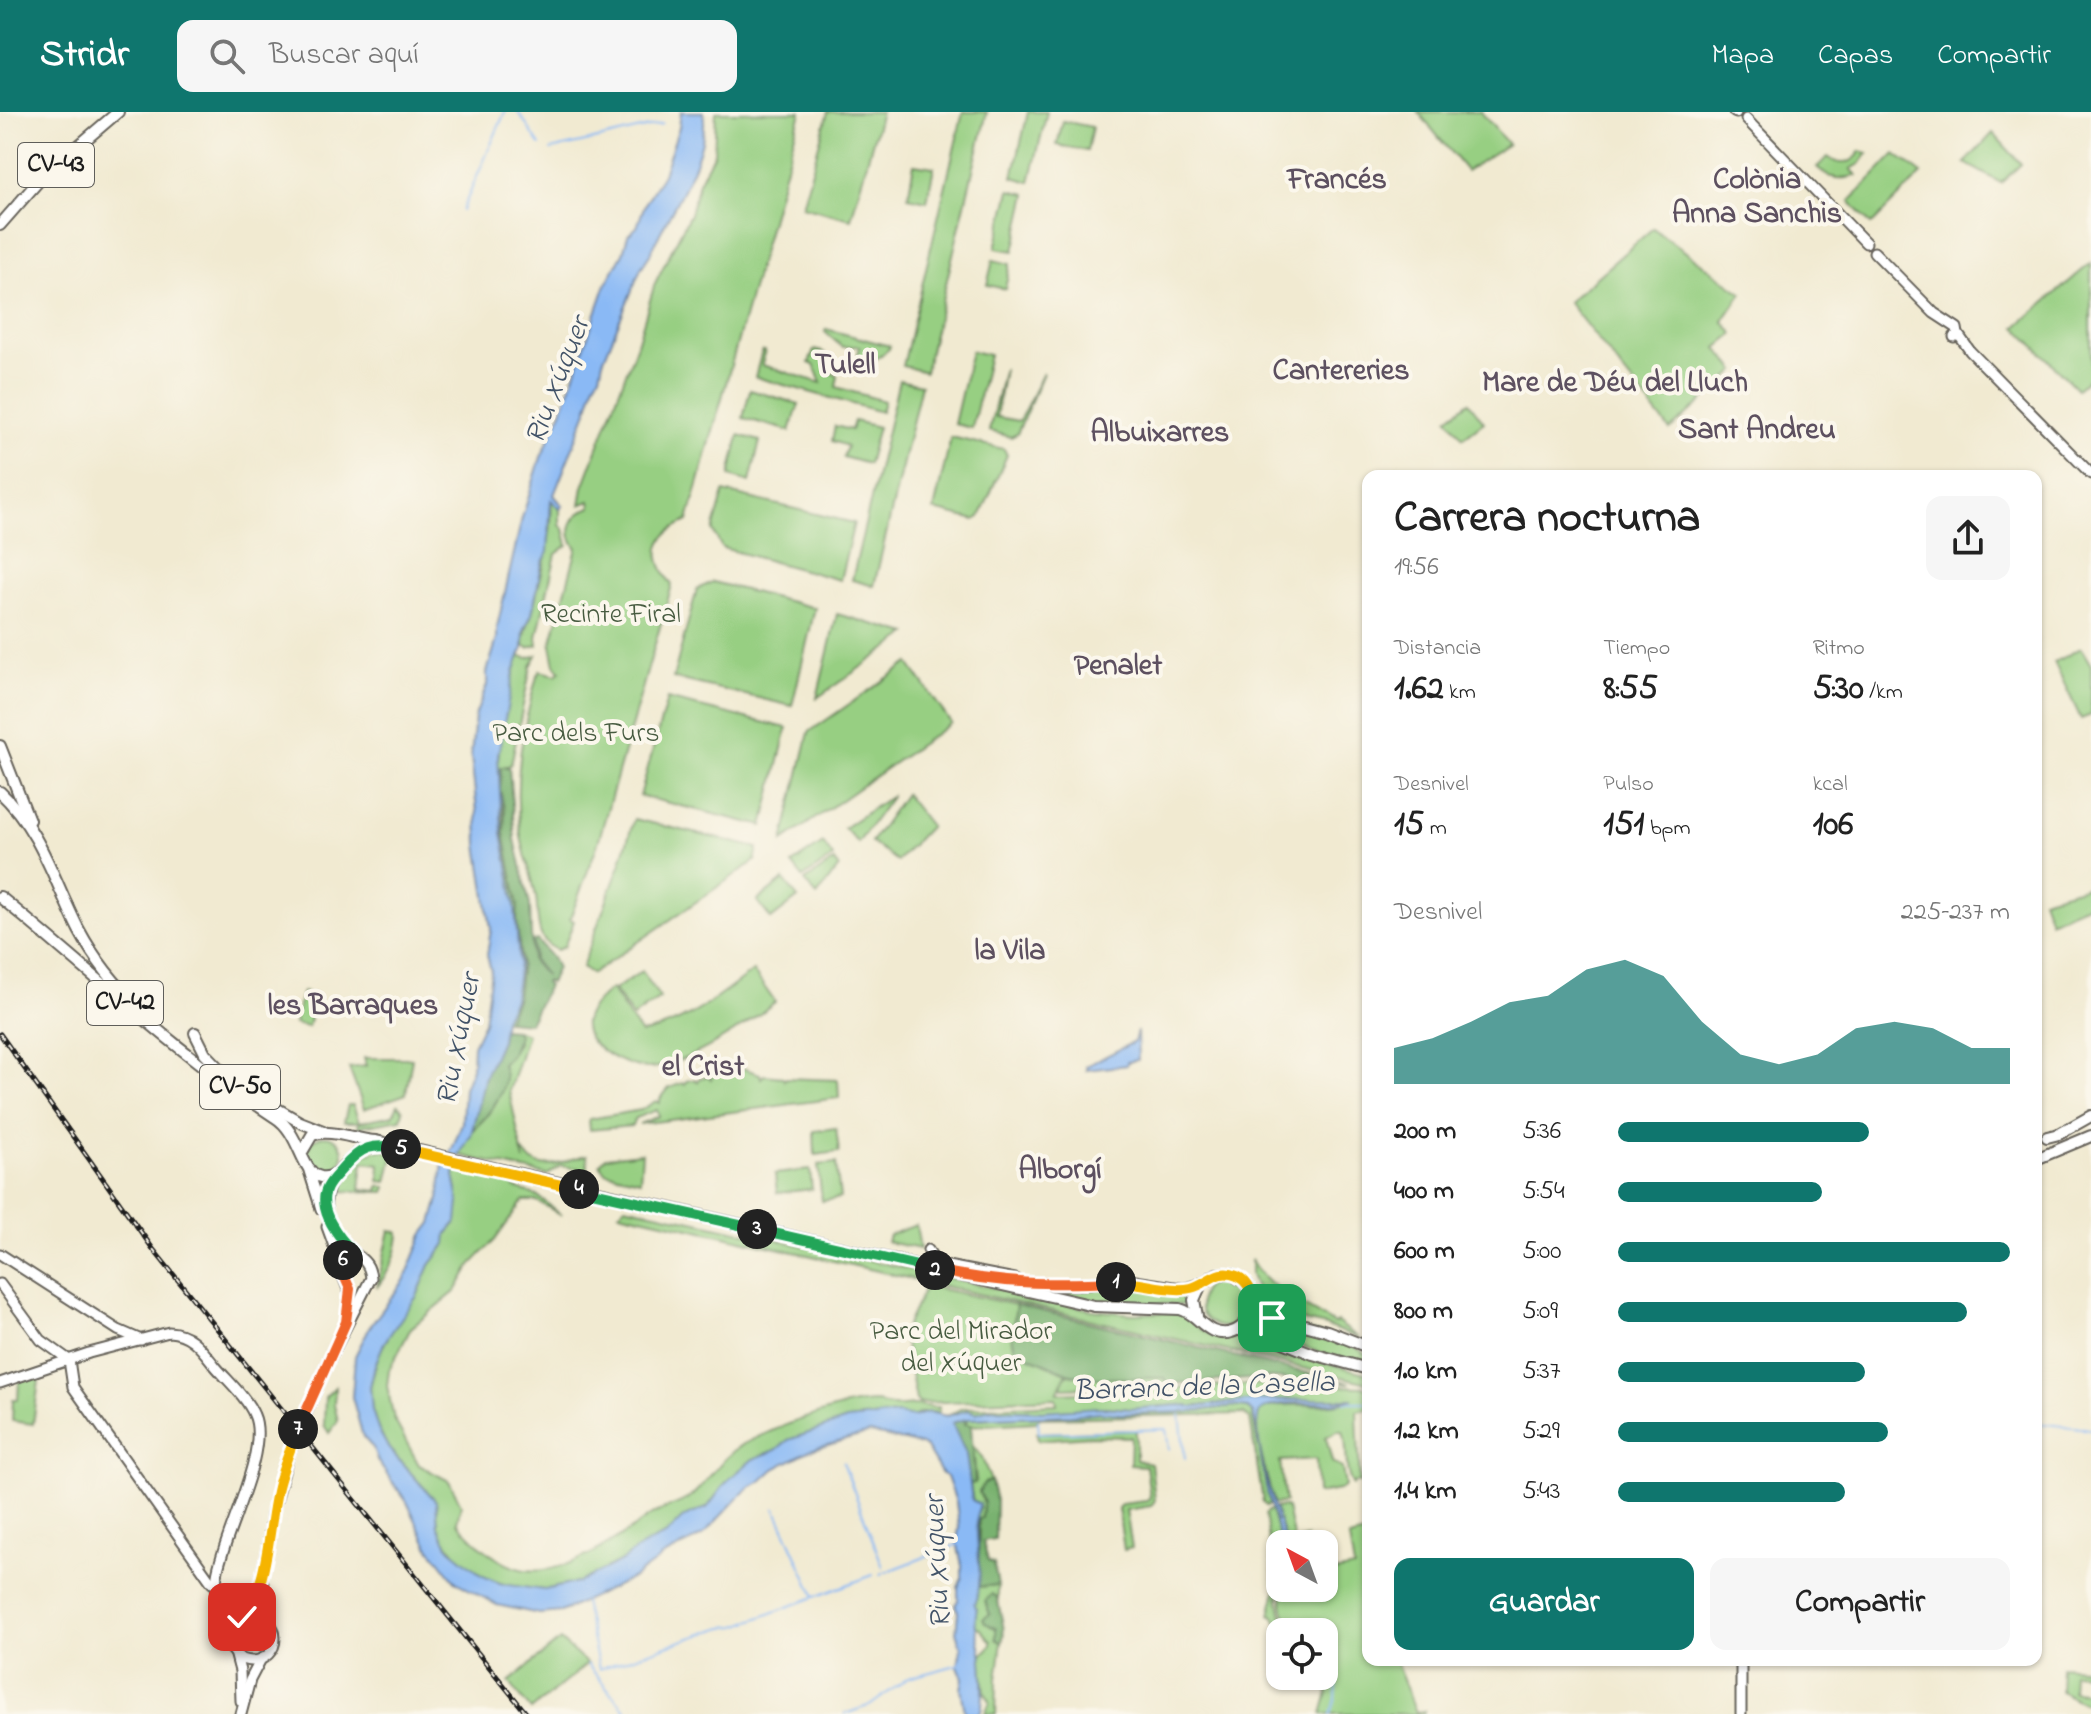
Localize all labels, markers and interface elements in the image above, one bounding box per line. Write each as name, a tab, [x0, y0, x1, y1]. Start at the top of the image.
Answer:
search box	[177, 20, 737, 92]
text: Stridr	[40, 28, 129, 84]
icon: search	[205, 34, 249, 78]
text: Buscar aquí	[269, 34, 419, 78]
text: Mapa	[1712, 36, 1774, 77]
text: Capas	[1818, 36, 1893, 77]
text: Compartir	[1937, 36, 2051, 77]
road number: CV-43	[18, 143, 94, 187]
district label: Francés	[1285, 159, 1387, 203]
district label: Colònia Anna Sanchis	[1672, 159, 1842, 237]
water label: Riu Xúquer	[515, 307, 605, 451]
district label: Tulell	[814, 344, 876, 388]
district label: Cantereries	[1272, 350, 1410, 394]
district label: Mare de Déu del Lluch	[1482, 362, 1748, 406]
district label: Sant Andreu	[1678, 409, 1836, 453]
district label: Albuixarres	[1091, 412, 1229, 456]
text: Carrera nocturna	[1394, 487, 1700, 551]
button: share	[1926, 496, 2010, 580]
text: 19:56	[1394, 549, 1439, 587]
park label: Recinte Firal	[541, 595, 681, 636]
text: Distancia	[1394, 633, 1481, 665]
text: Tiempo	[1603, 633, 1670, 665]
text: Ritmo	[1813, 633, 1865, 665]
district label: Penalet	[1074, 645, 1163, 689]
text: 1.62	[1394, 665, 1444, 715]
text: 8:55	[1603, 665, 1658, 715]
text: 5:30	[1813, 665, 1864, 715]
text: km	[1444, 677, 1476, 709]
text: /km	[1864, 677, 1903, 709]
park label: Parc dels Furs	[492, 714, 660, 755]
text: Desnivel	[1394, 769, 1469, 801]
text: Pulso	[1603, 769, 1654, 801]
text: kcal	[1813, 769, 1848, 801]
text: 15	[1394, 801, 1424, 851]
text: 151	[1603, 801, 1644, 851]
text: 106	[1813, 801, 1853, 851]
text: m	[1424, 813, 1447, 845]
text: bpm	[1644, 813, 1691, 845]
text: Desnivel	[1394, 894, 1482, 932]
text: 225–237 m	[1901, 894, 2010, 932]
district label: la Vila	[975, 930, 1045, 974]
water label: Riu Xúquer	[426, 967, 495, 1110]
road number: CV-42	[87, 981, 163, 1025]
district label: les Barraques	[268, 985, 438, 1029]
district label: el Crist	[662, 1046, 745, 1090]
road number: CV-50	[200, 1065, 280, 1109]
text: 200 m	[1394, 1113, 1456, 1151]
text: 5:36	[1522, 1113, 1561, 1151]
pin: 5	[381, 1129, 421, 1169]
text: 5	[395, 1133, 407, 1165]
district label: Alborgí	[1018, 1149, 1102, 1194]
pin: 4	[559, 1169, 599, 1209]
text: 4	[574, 1173, 584, 1205]
text: 400 m	[1394, 1173, 1454, 1211]
text: 5:54	[1522, 1173, 1565, 1211]
pin: 3	[737, 1209, 777, 1249]
text: 3	[752, 1213, 762, 1245]
text: 600 m	[1394, 1233, 1455, 1271]
text: 5:00	[1522, 1233, 1562, 1271]
pin: 6	[323, 1240, 363, 1280]
text: 6	[338, 1244, 348, 1276]
pin: 2	[915, 1250, 955, 1290]
text: 2	[930, 1254, 940, 1286]
pin: 1	[1096, 1262, 1136, 1302]
text: 1	[1113, 1266, 1120, 1298]
pin	[1238, 1284, 1306, 1352]
text: 800 m	[1394, 1293, 1453, 1331]
text: 5:09	[1522, 1293, 1558, 1331]
icon: arrive	[1250, 1296, 1294, 1340]
park label: Parc del Mirador del Xúquer	[870, 1312, 1053, 1385]
text: 1.0 km	[1394, 1353, 1457, 1391]
text: 5:37	[1522, 1353, 1561, 1391]
water label: Barranc de la Casella	[1073, 1361, 1336, 1415]
pin: 7	[278, 1409, 318, 1449]
text: 7	[293, 1413, 303, 1445]
text: 1.2 km	[1394, 1413, 1459, 1451]
text: 5:29	[1522, 1413, 1560, 1451]
text: 1.4 km	[1394, 1473, 1456, 1511]
text: 5:43	[1522, 1473, 1561, 1511]
water label: Riu Xúquer	[913, 1491, 964, 1630]
north arrow	[1266, 1530, 1338, 1602]
map controls	[1266, 1530, 1338, 1690]
button: Guardar	[1394, 1558, 1694, 1650]
button: Compartir	[1710, 1558, 2010, 1650]
pin	[208, 1583, 276, 1651]
icon: check	[220, 1595, 264, 1639]
button: locate	[1266, 1618, 1338, 1690]

